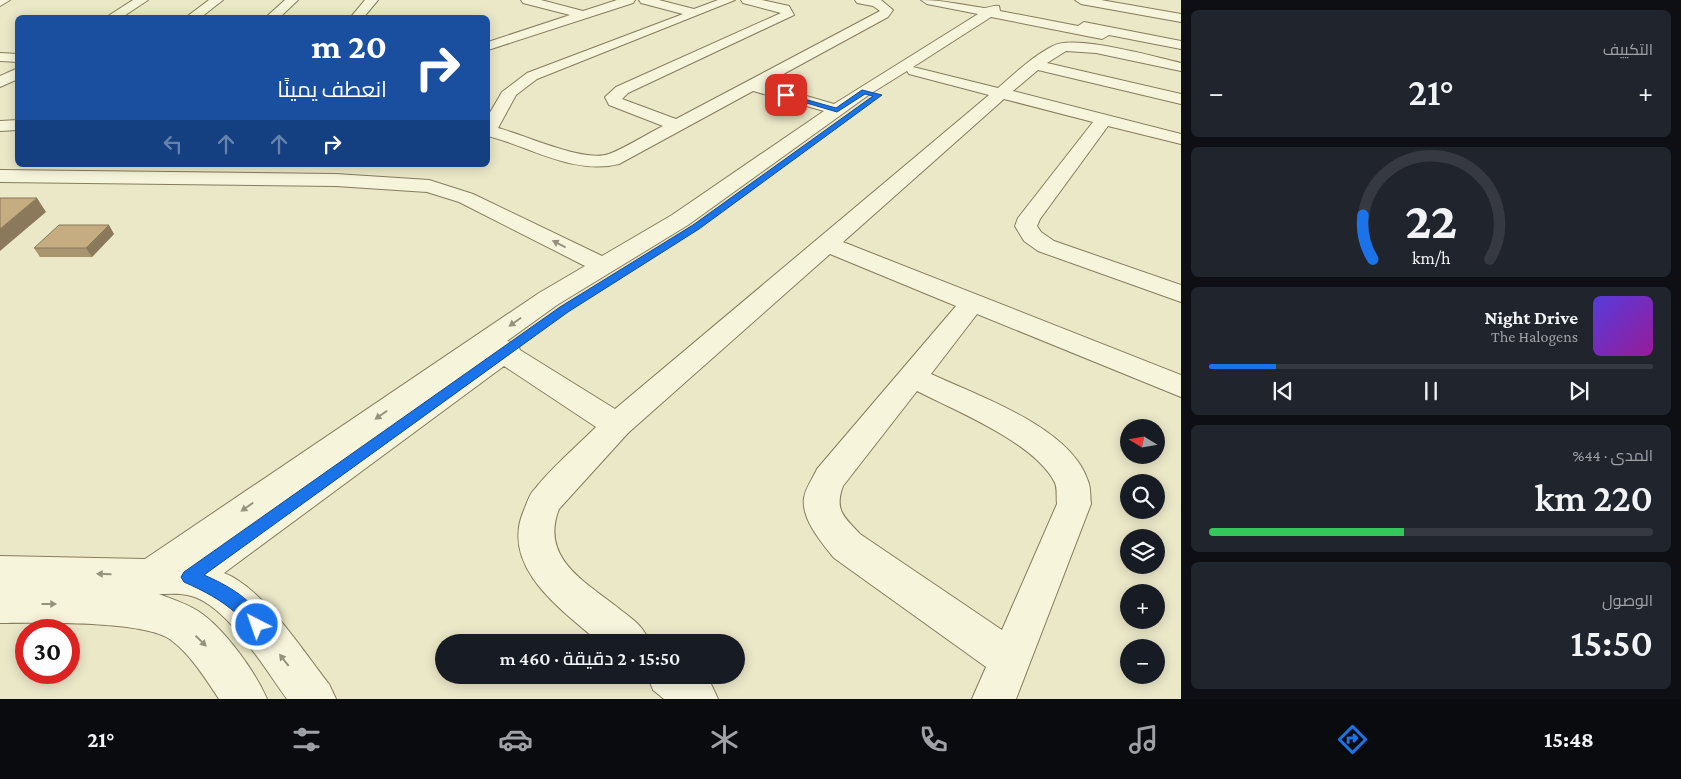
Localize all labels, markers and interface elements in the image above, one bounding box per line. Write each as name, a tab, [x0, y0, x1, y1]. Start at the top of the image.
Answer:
text: 20 m	[312, 27, 387, 66]
icon: right	[405, 35, 470, 100]
text: التكييف	[1603, 41, 1653, 58]
text: 21°	[1408, 71, 1454, 113]
pin	[765, 74, 807, 116]
text: انعطف يمينًا	[277, 77, 387, 102]
text: −	[1209, 77, 1224, 108]
text: +	[1638, 77, 1653, 108]
icon: arrive	[772, 81, 800, 109]
icon: left	[159, 130, 187, 158]
icon: ahead	[212, 130, 240, 158]
icon: ahead	[265, 130, 293, 158]
icon: right	[318, 130, 346, 158]
text: 22	[1405, 191, 1457, 249]
one-way arrow	[552, 240, 567, 249]
text: km/h	[1412, 248, 1451, 268]
text: Night Drive	[1485, 307, 1578, 328]
one-way arrow	[508, 317, 521, 327]
text: The Halogens	[1491, 328, 1578, 345]
icon: previous	[1269, 377, 1297, 405]
icon: pause	[1417, 377, 1445, 405]
icon: next	[1565, 377, 1593, 405]
one-way arrow	[374, 410, 388, 419]
north arrow	[1120, 419, 1165, 464]
map controls	[1120, 419, 1165, 684]
text: المدى · 44%	[1573, 447, 1653, 464]
button: search	[1120, 474, 1165, 519]
text: 220 km	[1535, 477, 1653, 519]
one-way arrow	[241, 502, 254, 512]
button: layers	[1120, 529, 1165, 574]
one-way arrow	[96, 570, 112, 578]
button: +	[1120, 584, 1165, 629]
text: الوصول	[1602, 592, 1653, 609]
position arrow	[230, 598, 282, 650]
one-way arrow	[41, 601, 57, 609]
speed limit sign: 30	[15, 619, 80, 684]
text: 15:50	[1570, 622, 1653, 664]
one-way arrow	[195, 635, 207, 647]
button: −	[1120, 639, 1165, 684]
text: 15:50 · 2 دقيقة · 460 m	[500, 648, 680, 669]
one-way arrow	[279, 654, 290, 667]
icon: filters	[289, 722, 324, 757]
icon: car	[498, 722, 533, 757]
icon: climate	[707, 722, 742, 757]
icon: phone	[916, 722, 951, 757]
icon: music	[1126, 722, 1161, 757]
icon: directions	[1335, 722, 1370, 757]
text: 21°	[87, 727, 115, 752]
text: 15:48	[1544, 727, 1594, 752]

